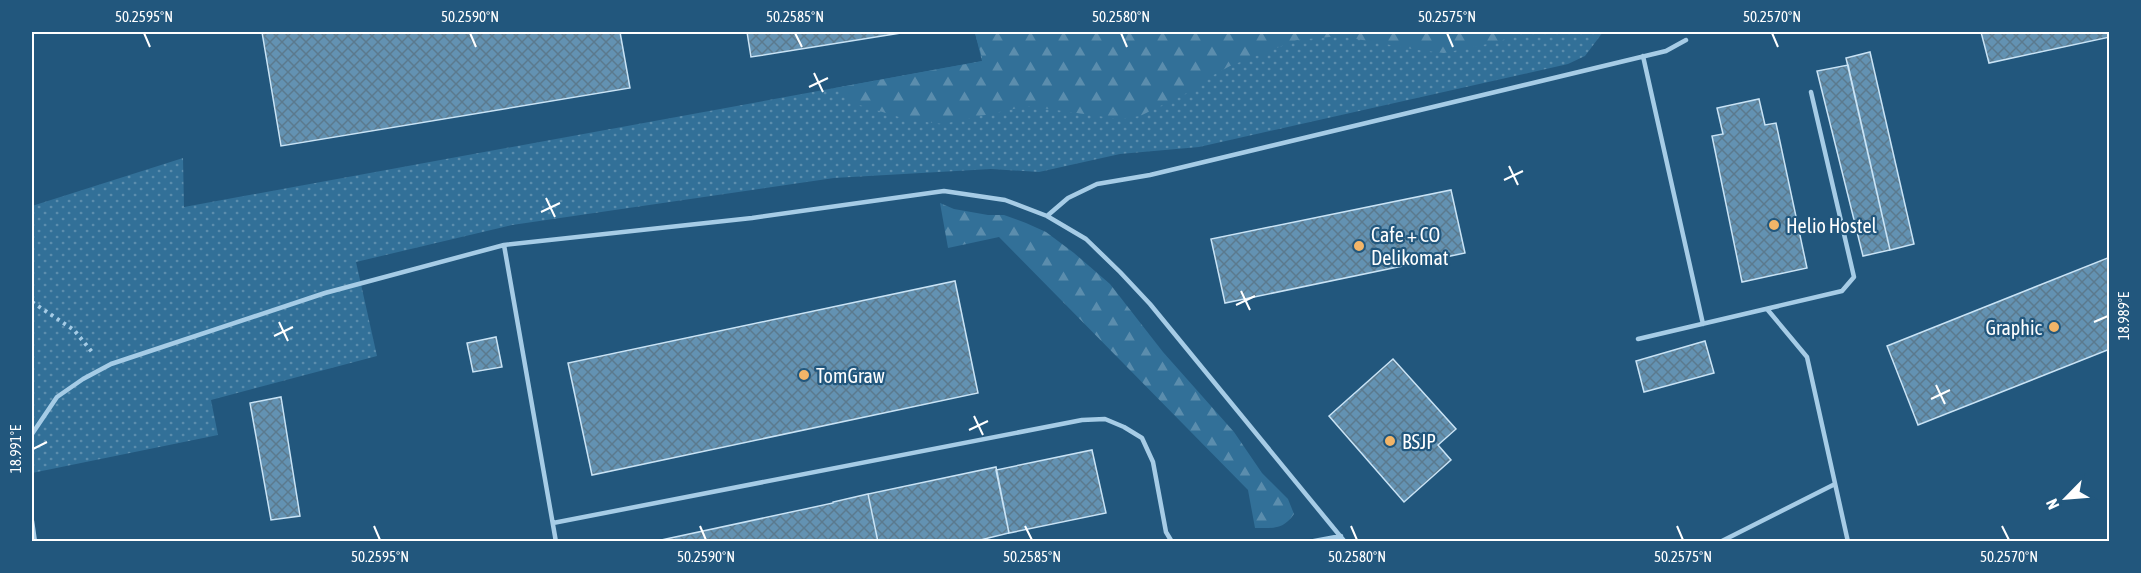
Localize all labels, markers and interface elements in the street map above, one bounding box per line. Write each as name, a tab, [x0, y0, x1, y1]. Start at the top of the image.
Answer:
text: 50.2595°N	[115, 8, 173, 25]
text: 50.2590°N	[441, 8, 499, 25]
text: 50.2585°N	[766, 8, 824, 25]
text: 50.2580°N	[1092, 8, 1150, 25]
text: 50.2575°N	[1418, 8, 1476, 25]
text: 50.2570°N	[1743, 8, 1801, 25]
place label: Helio Hostel	[1786, 214, 1877, 237]
marker: Helio Hostel	[1767, 218, 1781, 232]
place label: Cafe + CO Delikomat	[1371, 223, 1449, 269]
marker: Cafe + CO Delikomat	[1352, 239, 1366, 253]
text: 18.989°E	[2115, 291, 2132, 340]
place label: Graphic	[1985, 316, 2043, 339]
marker: Graphic	[2047, 320, 2061, 334]
place label: TomGraw	[816, 364, 885, 387]
marker: TomGraw	[797, 368, 811, 382]
text: 18.991°E	[7, 424, 24, 473]
place label: BSJP	[1402, 430, 1436, 453]
marker: BSJP	[1383, 434, 1397, 448]
north arrow	[2036, 468, 2096, 528]
text: N	[2042, 496, 2063, 512]
text: 50.2595°N	[351, 548, 409, 565]
text: 50.2590°N	[677, 548, 735, 565]
text: 50.2585°N	[1003, 548, 1061, 565]
text: 50.2580°N	[1328, 548, 1386, 565]
text: 50.2575°N	[1654, 548, 1712, 565]
text: 50.2570°N	[1980, 548, 2038, 565]

